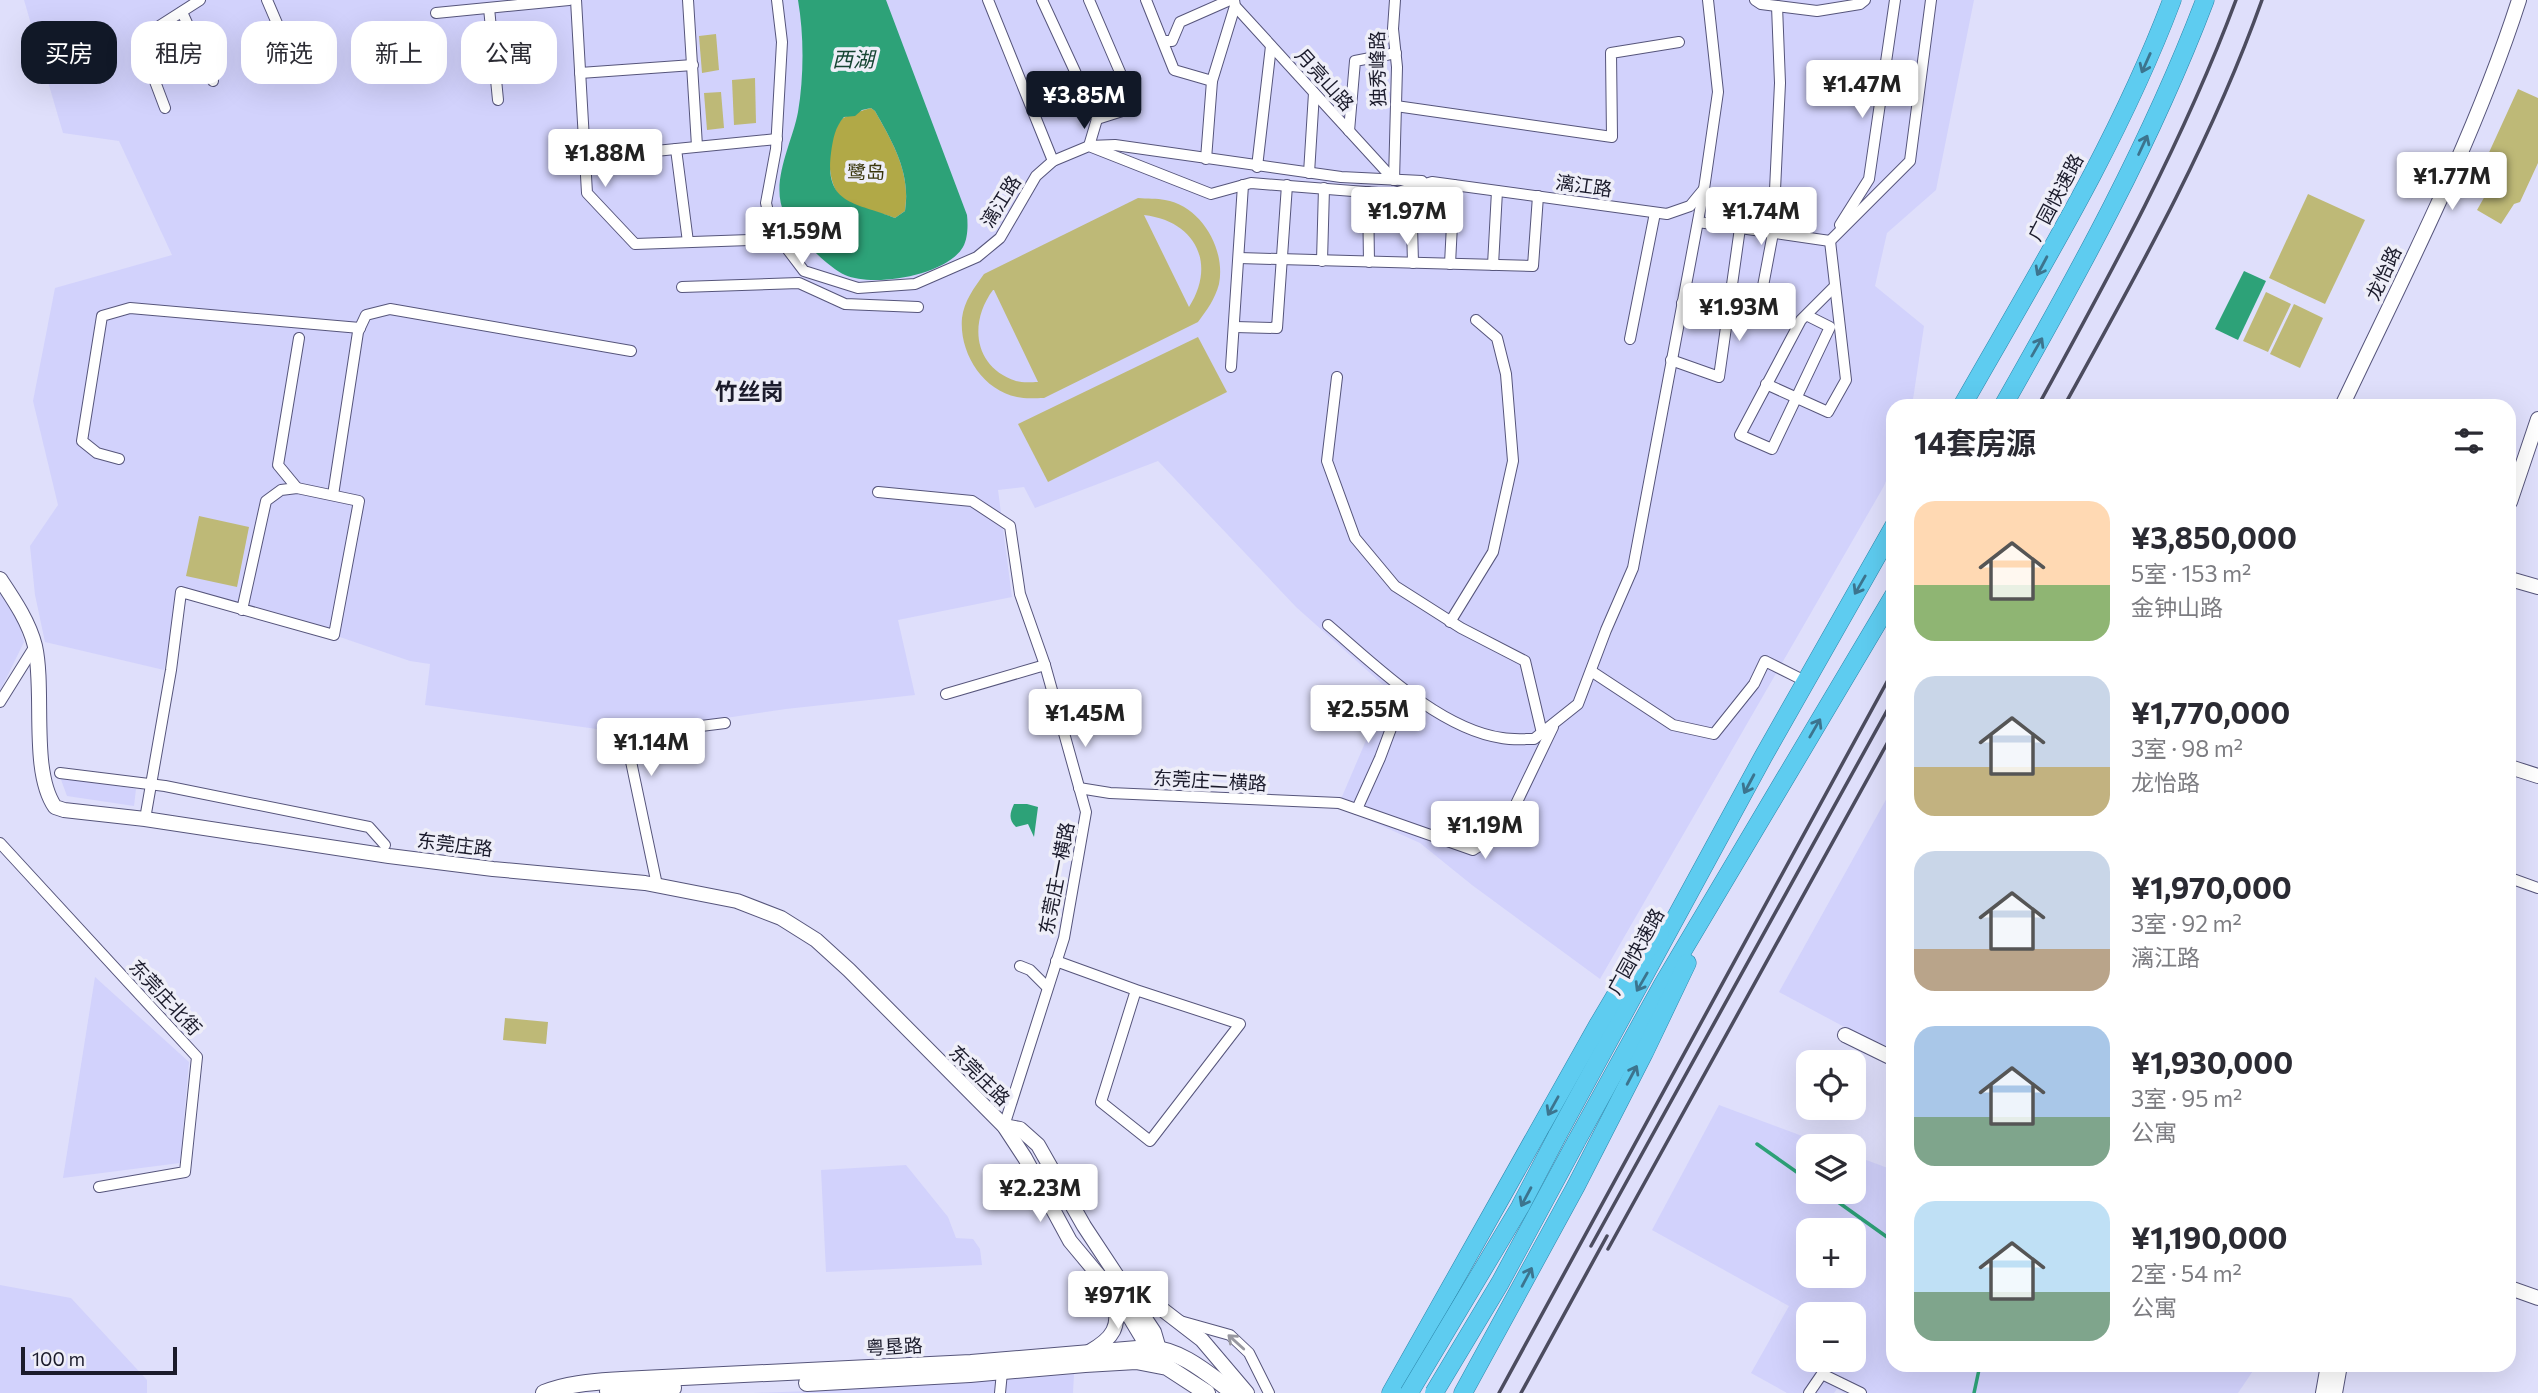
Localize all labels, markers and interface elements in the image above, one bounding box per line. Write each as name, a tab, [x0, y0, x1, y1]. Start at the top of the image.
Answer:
chip: 买房	[21, 21, 117, 84]
chip: 租房	[131, 21, 227, 84]
chip: 筛选	[241, 21, 337, 84]
chip: 新上	[351, 21, 447, 84]
chip: 公寓	[461, 21, 557, 84]
street label: 独秀峰路	[1365, 31, 1389, 107]
street label: 月亮山路	[1291, 43, 1359, 115]
water label: 西湖	[832, 46, 877, 71]
one-way arrow	[2139, 52, 2152, 73]
pin: ¥1.47M	[1805, 60, 1919, 120]
text: ¥1.47M	[1822, 69, 1902, 97]
pin: ¥3.85M	[1027, 72, 1141, 131]
text: ¥3.85M	[1042, 80, 1126, 108]
pin: ¥1.88M	[548, 130, 662, 189]
one-way arrow	[2137, 135, 2150, 156]
text: ¥1.88M	[564, 138, 646, 166]
street label: 广园快速路	[2023, 150, 2087, 244]
pin: ¥1.77M	[2395, 152, 2509, 212]
park label: 鹭岛	[847, 160, 885, 183]
text: ¥1.77M	[2413, 161, 2491, 189]
street label: 漓江路	[1554, 170, 1614, 200]
street label: 漓江路	[975, 171, 1025, 231]
pin: ¥1.97M	[1350, 188, 1464, 247]
pin: ¥1.74M	[1704, 188, 1818, 247]
text: ¥1.97M	[1367, 196, 1447, 224]
text: ¥1.74M	[1722, 196, 1800, 224]
pin: ¥1.59M	[745, 208, 859, 267]
text: ¥1.59M	[762, 216, 842, 244]
street label: 龙怡路	[2361, 242, 2405, 304]
one-way arrow	[2035, 255, 2049, 275]
pin: ¥1.93M	[1682, 284, 1796, 343]
text: ¥1.93M	[1699, 292, 1779, 320]
one-way arrow	[2030, 337, 2044, 357]
district label: 竹丝岗	[715, 377, 784, 405]
icon: filters	[2450, 422, 2488, 460]
text: 14套房源	[1914, 423, 2036, 460]
text: ¥3,850,000	[2131, 518, 2297, 555]
icon: home	[1970, 529, 2054, 613]
text: 5室 · 153 m²	[2131, 559, 2251, 587]
one-way arrow	[1852, 575, 1866, 595]
text: 金钟山路	[2131, 593, 2223, 621]
pin: ¥2.55M	[1311, 686, 1425, 745]
pin: ¥1.45M	[1028, 690, 1142, 749]
text: ¥1,770,000	[2131, 693, 2290, 730]
text: ¥2.55M	[1327, 694, 1409, 722]
text: ¥1.45M	[1045, 698, 1125, 726]
icon: home	[1970, 704, 2054, 788]
pin: ¥1.14M	[594, 718, 708, 778]
one-way arrow	[1808, 719, 1822, 739]
text: ¥1.14M	[613, 727, 689, 755]
text: 3室 · 98 m²	[2131, 734, 2243, 762]
street label: 东莞庄二横路	[1152, 766, 1268, 794]
text: 龙怡路	[2131, 768, 2200, 796]
one-way arrow	[1742, 773, 1755, 794]
pin: ¥1.19M	[1428, 802, 1542, 861]
text: ¥1.19M	[1447, 810, 1523, 838]
street label: 东莞庄一横路	[1034, 820, 1078, 936]
street label: 东莞庄路	[416, 828, 494, 860]
text: ¥1,970,000	[2131, 868, 2292, 905]
icon: home	[1970, 879, 2054, 963]
street label: 广园快速路	[1602, 904, 1668, 998]
text: 3室 · 92 m²	[2131, 909, 2242, 937]
text: 漓江路	[2131, 943, 2200, 971]
street label: 东莞庄北街	[125, 954, 207, 1040]
one-way arrow	[1635, 972, 1649, 992]
street label: 东莞庄路	[945, 1040, 1015, 1110]
text: ¥1,930,000	[2131, 1043, 2293, 1080]
map controls	[1796, 1050, 1866, 1372]
button: locate	[1796, 1050, 1866, 1120]
icon: home	[1970, 1054, 2054, 1138]
one-way arrow	[1626, 1066, 1640, 1086]
text: 3室 · 95 m²	[2131, 1084, 2242, 1112]
one-way arrow	[1546, 1095, 1560, 1115]
text: 公寓	[2131, 1118, 2177, 1146]
button: layers	[1796, 1134, 1866, 1204]
pin: ¥2.23M	[983, 1164, 1097, 1224]
text: ¥2.23M	[999, 1173, 1081, 1201]
one-way arrow	[1519, 1186, 1532, 1207]
button: +	[1796, 1218, 1866, 1288]
text: ¥1,190,000	[2131, 1218, 2288, 1255]
icon: home	[1970, 1229, 2054, 1313]
text: 2室 · 54 m²	[2131, 1259, 2242, 1287]
one-way arrow	[1521, 1267, 1534, 1288]
pin: ¥971K	[1069, 1272, 1167, 1331]
text: ¥971K	[1084, 1280, 1152, 1308]
text: 公寓	[2131, 1293, 2177, 1321]
button: −	[1796, 1302, 1866, 1372]
street label: 粤垦路	[865, 1333, 923, 1359]
one-way arrow	[1227, 1334, 1245, 1350]
scale bar	[21, 1344, 177, 1376]
text: 100 m	[32, 1347, 85, 1370]

